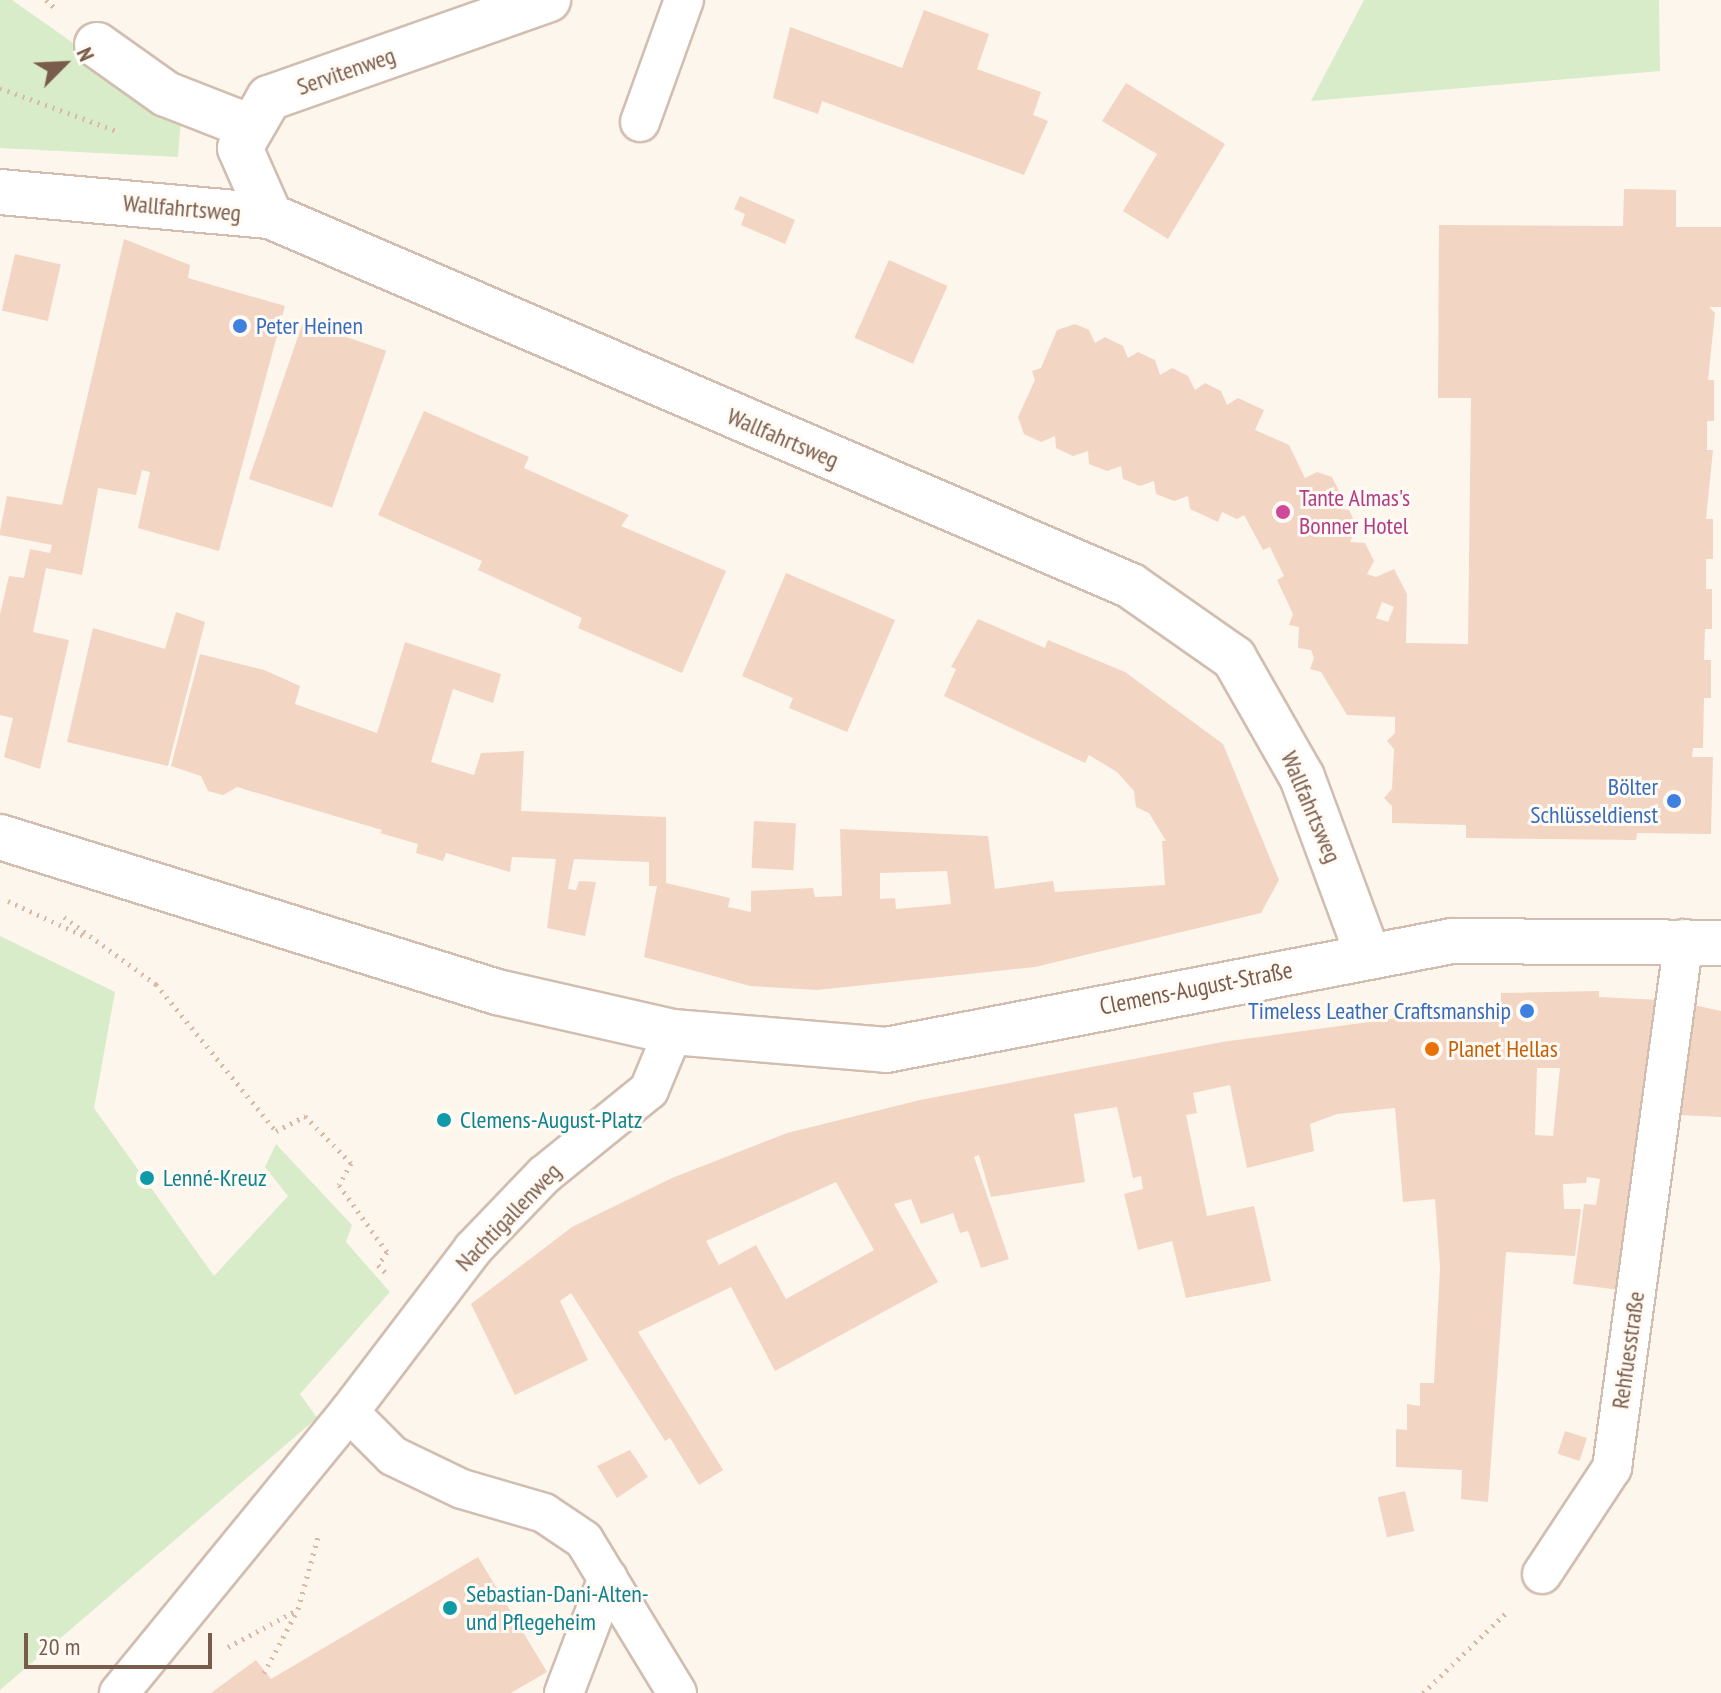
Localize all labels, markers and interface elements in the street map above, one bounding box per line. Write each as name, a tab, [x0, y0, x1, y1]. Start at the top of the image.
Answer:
north arrow	[24, 24, 104, 104]
street label: Servitenweg	[293, 41, 399, 101]
text: N	[71, 43, 101, 65]
street label: Wallfahrtsweg	[122, 188, 242, 228]
place label: Peter Heinen	[256, 312, 363, 340]
marker: Peter Heinen	[231, 317, 249, 335]
street label: Wallfahrtsweg	[723, 402, 843, 474]
place label: Tante Almas's Bonner Hotel	[1299, 484, 1411, 540]
marker: Tante Almas's Bonner Hotel	[1274, 503, 1292, 521]
street label: Wallfahrtsweg	[1275, 747, 1347, 867]
place label: Bölter Schlüsseldienst	[1530, 773, 1658, 829]
marker: Bölter Schlüsseldienst	[1665, 792, 1683, 810]
street label: Clemens-August-Straße	[1097, 955, 1295, 1021]
place label: Timeless Leather Craftsmanship	[1248, 997, 1511, 1025]
marker: Timeless Leather Craftsmanship	[1518, 1002, 1536, 1020]
place label: Planet Hellas	[1448, 1035, 1558, 1063]
marker: Planet Hellas	[1423, 1040, 1441, 1058]
place label: Clemens-August-Platz	[460, 1106, 642, 1134]
marker: Clemens-August-Platz	[435, 1111, 453, 1129]
street label: Nachtigallenweg	[449, 1157, 567, 1277]
place label: Lenné-Kreuz	[163, 1164, 267, 1192]
marker: Lenné-Kreuz	[138, 1169, 156, 1187]
street label: Rehfuesstraße	[1606, 1289, 1650, 1411]
place label: Sebastian-Dani-Alten- und Pflegeheim	[466, 1580, 649, 1636]
marker: Sebastian-Dani-Alten- und Pflegeheim	[441, 1599, 459, 1617]
scale bar	[28, 1617, 216, 1667]
text: 20 m	[38, 1631, 80, 1662]

